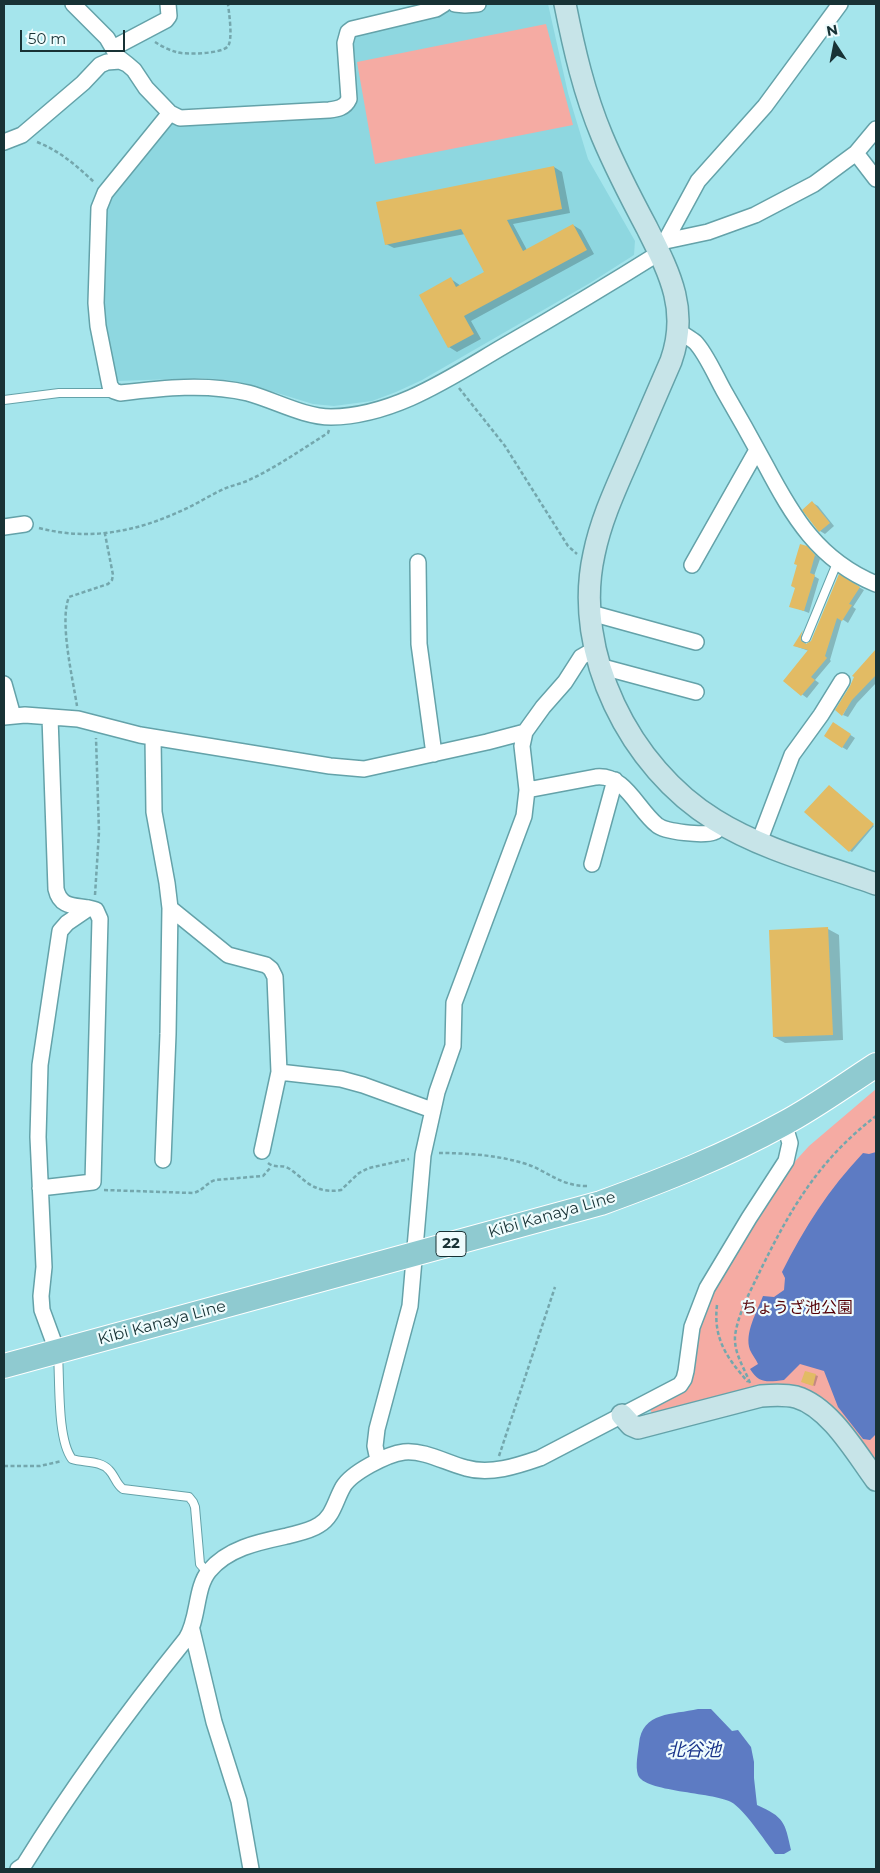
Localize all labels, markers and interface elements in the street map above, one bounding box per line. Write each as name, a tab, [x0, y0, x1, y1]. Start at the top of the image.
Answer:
scale bar	[22, 20, 128, 52]
north arrow	[810, 20, 860, 70]
text: N	[825, 20, 839, 40]
text: 50 m	[28, 29, 66, 48]
street label: Kibi Kanaya Line	[486, 1188, 618, 1242]
road number: 22	[436, 1232, 466, 1256]
street label: Kibi Kanaya Line	[96, 1297, 228, 1349]
park label: ちょうざ池公園	[741, 1298, 853, 1318]
water label: 北谷池	[667, 1740, 721, 1762]

